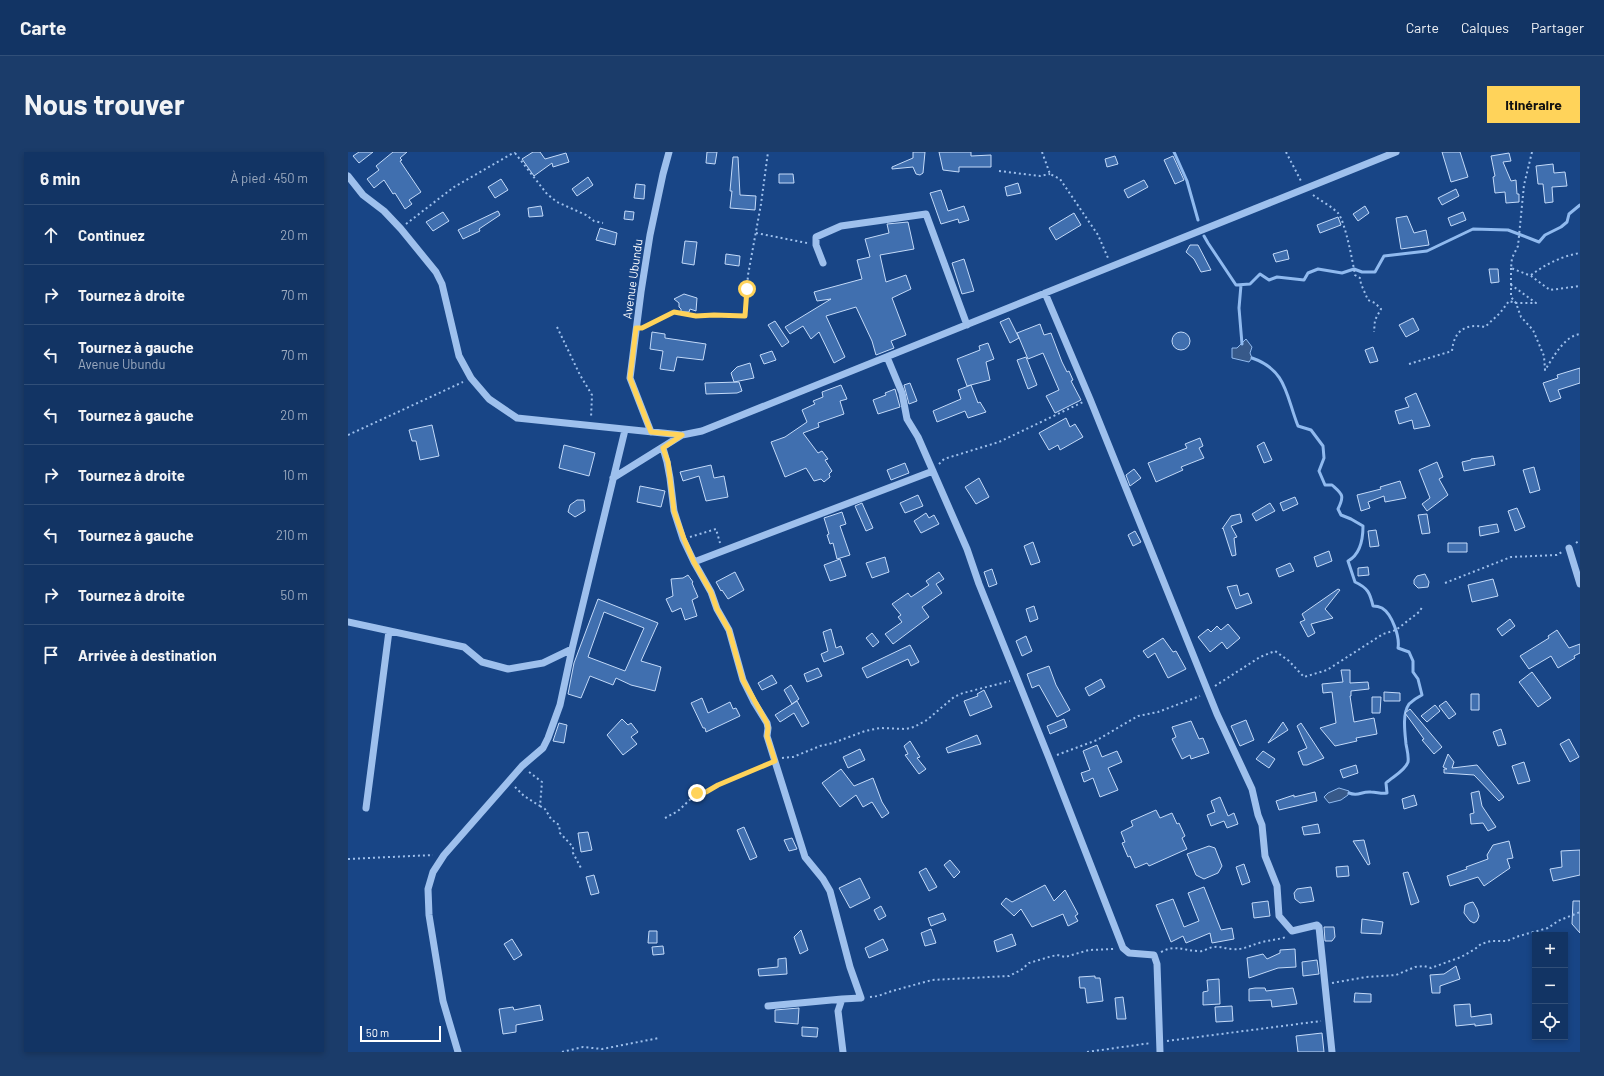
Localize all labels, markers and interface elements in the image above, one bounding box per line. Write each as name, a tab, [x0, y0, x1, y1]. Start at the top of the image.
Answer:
text: Carte	[20, 16, 66, 39]
text: Carte	[1406, 19, 1439, 36]
text: Calques	[1461, 19, 1509, 36]
text: Partager	[1531, 19, 1584, 36]
button: Itinéraire	[1487, 86, 1580, 123]
text: Nous trouver	[24, 87, 185, 121]
text: 6 min	[40, 168, 80, 188]
text: À pied · 450 m	[231, 170, 308, 186]
icon: ahead	[40, 224, 62, 246]
text: Continuez	[78, 226, 145, 244]
text: 20 m	[280, 227, 308, 243]
street label: Avenue Ubundu	[619, 238, 645, 320]
route start	[738, 280, 756, 298]
icon: right	[40, 284, 62, 306]
text: Tournez à droite	[78, 286, 185, 304]
text: 70 m	[281, 287, 308, 303]
text: Tournez à gauche	[78, 338, 194, 356]
icon: left	[40, 344, 62, 366]
text: 70 m	[281, 347, 308, 363]
text: Avenue Ubundu	[78, 356, 165, 372]
icon: left	[40, 404, 62, 426]
text: Tournez à gauche	[78, 406, 194, 424]
text: 20 m	[280, 407, 308, 423]
icon: right	[40, 464, 62, 486]
text: Tournez à droite	[78, 466, 185, 484]
text: 10 m	[283, 467, 308, 483]
icon: left	[40, 524, 62, 546]
text: Tournez à gauche	[78, 526, 194, 544]
text: 210 m	[276, 527, 308, 543]
icon: right	[40, 584, 62, 606]
text: Tournez à droite	[78, 586, 185, 604]
text: 50 m	[281, 587, 308, 603]
icon: arrive	[40, 644, 62, 666]
text: Arrivée à destination	[78, 646, 217, 664]
route end	[688, 784, 706, 802]
map controls	[1532, 932, 1568, 1040]
button: +	[1532, 932, 1568, 968]
button: −	[1532, 968, 1568, 1004]
button: locate	[1532, 1004, 1568, 1040]
scale bar	[360, 1024, 441, 1043]
text: 50 m	[366, 1026, 389, 1039]

